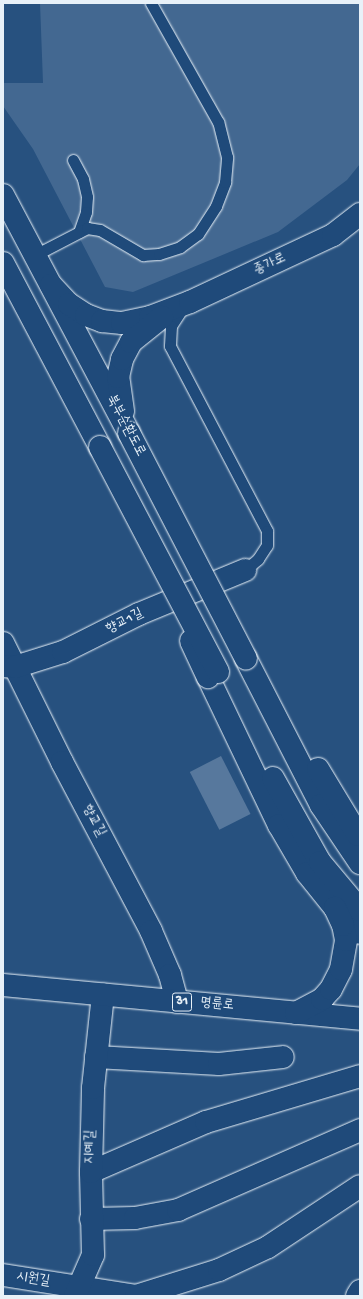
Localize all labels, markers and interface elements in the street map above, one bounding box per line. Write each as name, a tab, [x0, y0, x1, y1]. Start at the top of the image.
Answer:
street label: 종가로	[251, 250, 289, 280]
street label: 북부순환도로	[102, 392, 148, 460]
street label: 향교1길	[104, 606, 146, 638]
street label: 향교길	[78, 802, 108, 840]
road number: 31	[172, 991, 192, 1013]
street label: 명륜로	[199, 995, 235, 1015]
street label: 지예길	[82, 1130, 100, 1164]
street label: 시원길	[15, 1269, 51, 1291]

